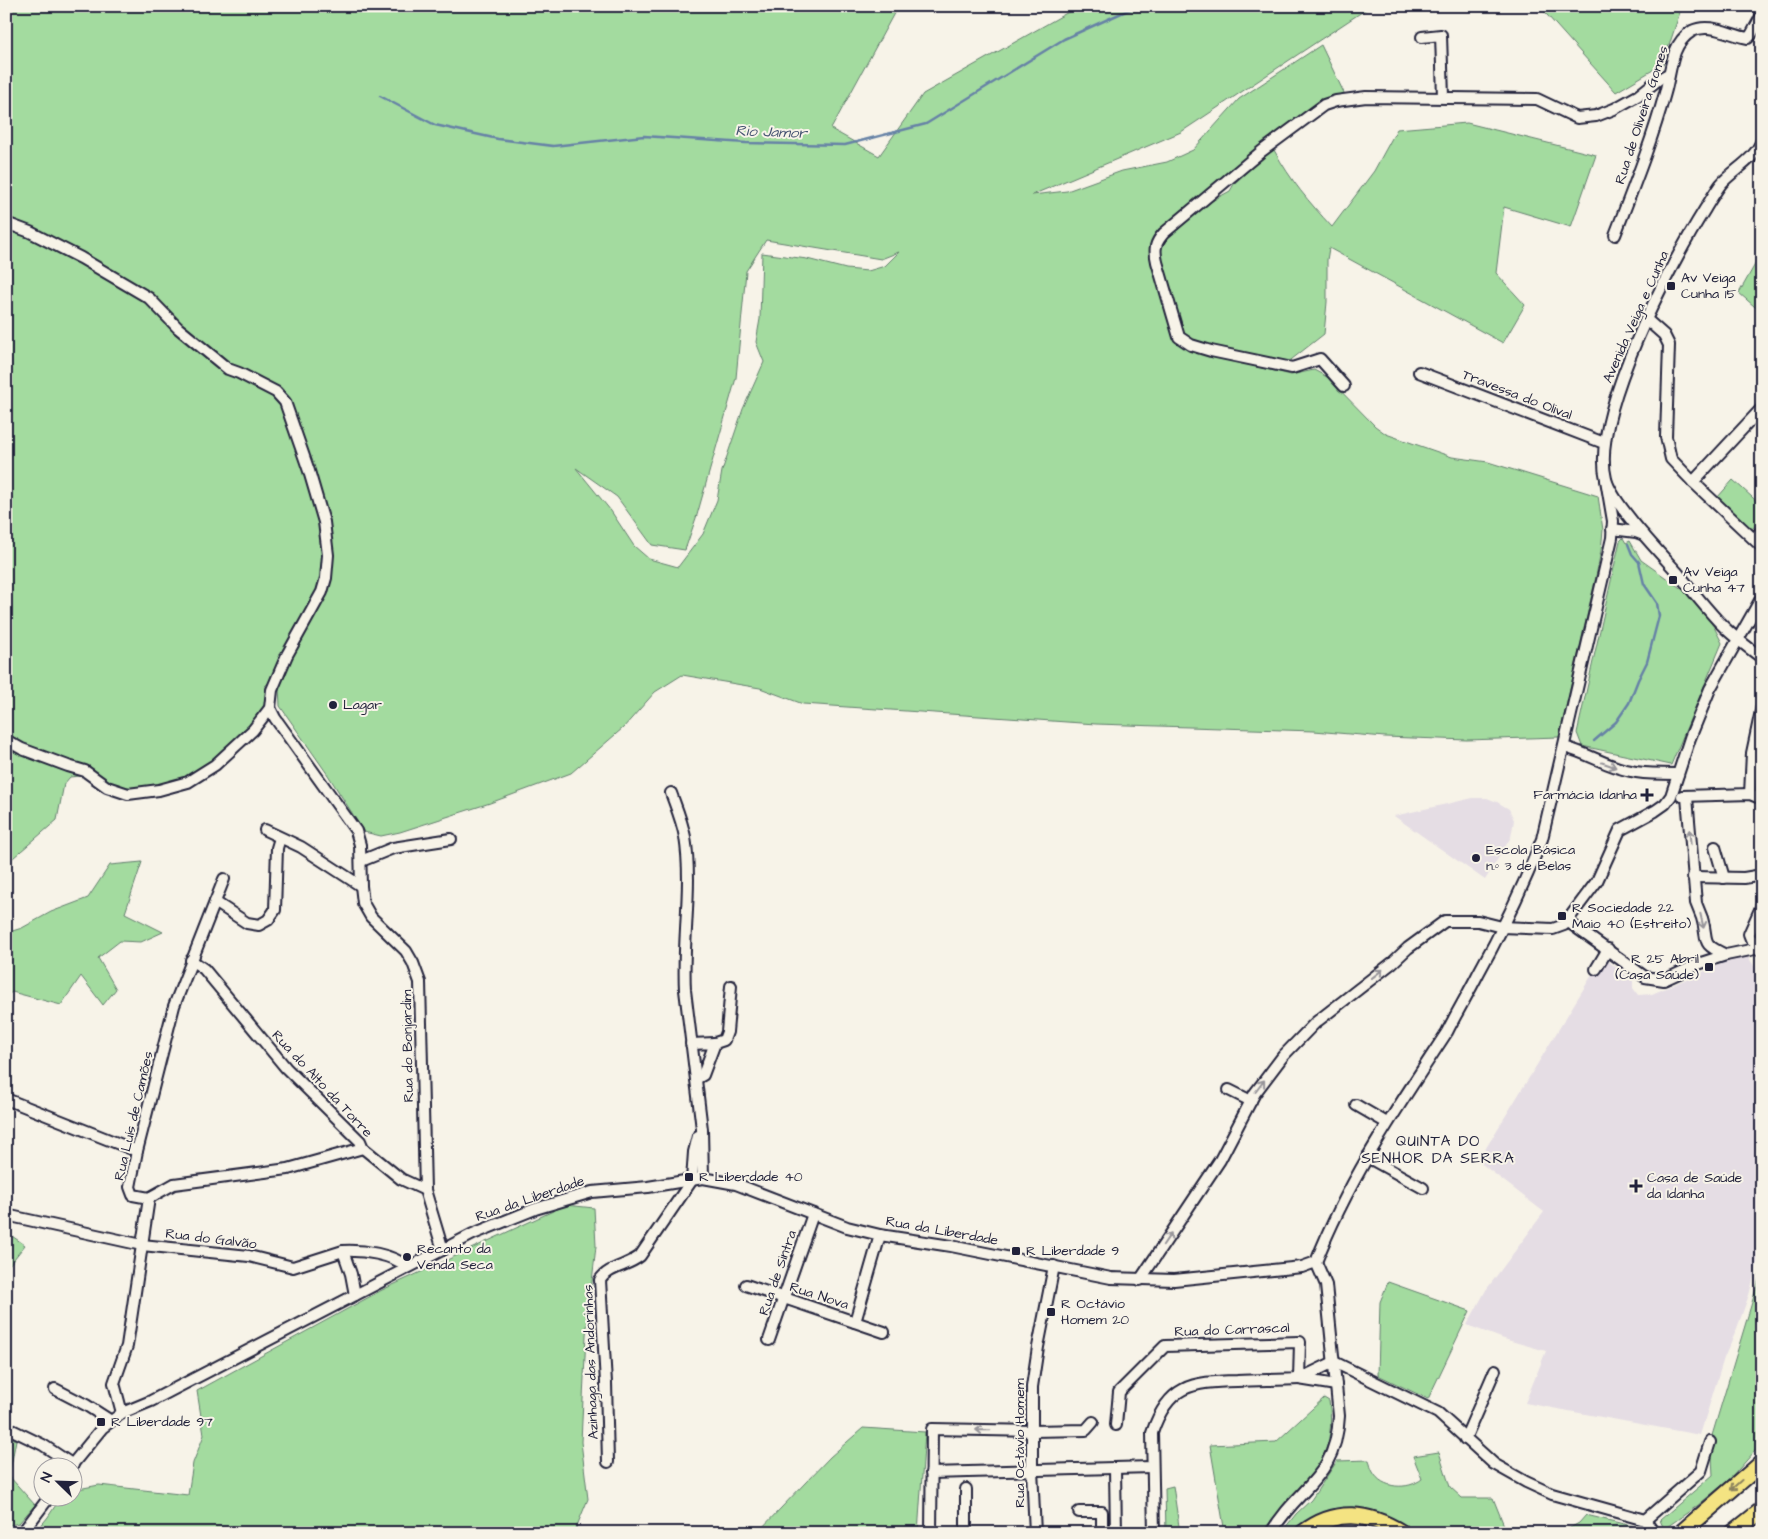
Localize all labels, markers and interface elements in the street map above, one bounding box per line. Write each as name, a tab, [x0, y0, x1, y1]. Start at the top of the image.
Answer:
street label: Rua de Oliveira Gomes	[1610, 43, 1674, 187]
water label: Rio Jamor	[735, 120, 809, 144]
street label: Avenida Veiga e Cunha	[1598, 248, 1674, 386]
place label: Av Veiga Cunha 15	[1681, 268, 1736, 304]
marker: Av Veiga Cunha 15	[1665, 280, 1677, 292]
street label: Travessa do Olival	[1459, 365, 1575, 425]
place label: Av Veiga Cunha 47	[1683, 562, 1745, 598]
marker: Av Veiga Cunha 47	[1667, 574, 1679, 586]
place label: Lagar	[343, 695, 382, 715]
marker: Lagar	[327, 699, 339, 711]
one-way arrow	[1601, 761, 1617, 770]
place label: Farmácia Idanha	[1533, 785, 1637, 805]
marker: Farmácia Idanha	[1641, 789, 1653, 801]
one-way arrow	[1685, 829, 1695, 845]
place label: Escola Básica n.º 3 de Belas	[1486, 840, 1575, 876]
marker: Escola Básica n.º 3 de Belas	[1470, 852, 1482, 864]
place label: R Sociedade 22 Maio 40 (Estreito)	[1572, 898, 1691, 934]
marker: R Sociedade 22 Maio 40 (Estreito)	[1556, 910, 1568, 922]
one-way arrow	[1698, 913, 1707, 929]
place label: R 25 Abril (Casa Saúde)	[1615, 949, 1699, 985]
marker: R 25 Abril (Casa Saúde)	[1703, 961, 1715, 973]
one-way arrow	[1371, 969, 1384, 980]
street label: Rua do Bonjardim	[397, 989, 419, 1103]
street label: Rua do Alto da Torre	[267, 1026, 377, 1142]
street label: Rua Luís de Camões	[109, 1049, 159, 1183]
one-way arrow	[1255, 1080, 1266, 1093]
district label: QUINTA DO SENHOR DA SERRA	[1361, 1131, 1515, 1169]
place label: R Liberdade 40	[699, 1167, 803, 1187]
place label: Casa de Saúde da Idanha	[1647, 1168, 1743, 1204]
street label: Rua da Liberdade	[473, 1171, 587, 1227]
marker: R Liberdade 40	[683, 1171, 695, 1183]
marker: Casa de Saúde da Idanha	[1629, 1179, 1643, 1193]
street label: Rua da Liberdade	[884, 1211, 1000, 1251]
street label: Rua do Galvão	[164, 1223, 258, 1255]
street label: Rua de Sintra	[754, 1228, 802, 1318]
one-way arrow	[1162, 1232, 1172, 1246]
place label: Recanto da Venda Seca	[417, 1239, 493, 1275]
place label: R Liberdade 9	[1026, 1241, 1119, 1261]
marker: R Liberdade 9	[1010, 1245, 1022, 1257]
marker: Recanto da Venda Seca	[401, 1251, 413, 1263]
street label: Rua Nova	[787, 1277, 851, 1315]
street label: Azinhaga das Andorinhas	[578, 1284, 604, 1440]
place label: R Octávio Homem 20	[1061, 1294, 1129, 1330]
marker: R Octávio Homem 20	[1045, 1306, 1057, 1318]
street label: Rua do Carrascal	[1174, 1318, 1290, 1342]
street label: Rua Octávio Homem	[1010, 1378, 1030, 1508]
place label: R Liberdade 97	[111, 1412, 213, 1432]
marker: R Liberdade 97	[95, 1416, 107, 1428]
one-way arrow	[975, 1425, 992, 1435]
north arrow	[32, 1456, 82, 1506]
text: N	[36, 1469, 58, 1485]
one-way arrow	[1729, 1480, 1742, 1491]

